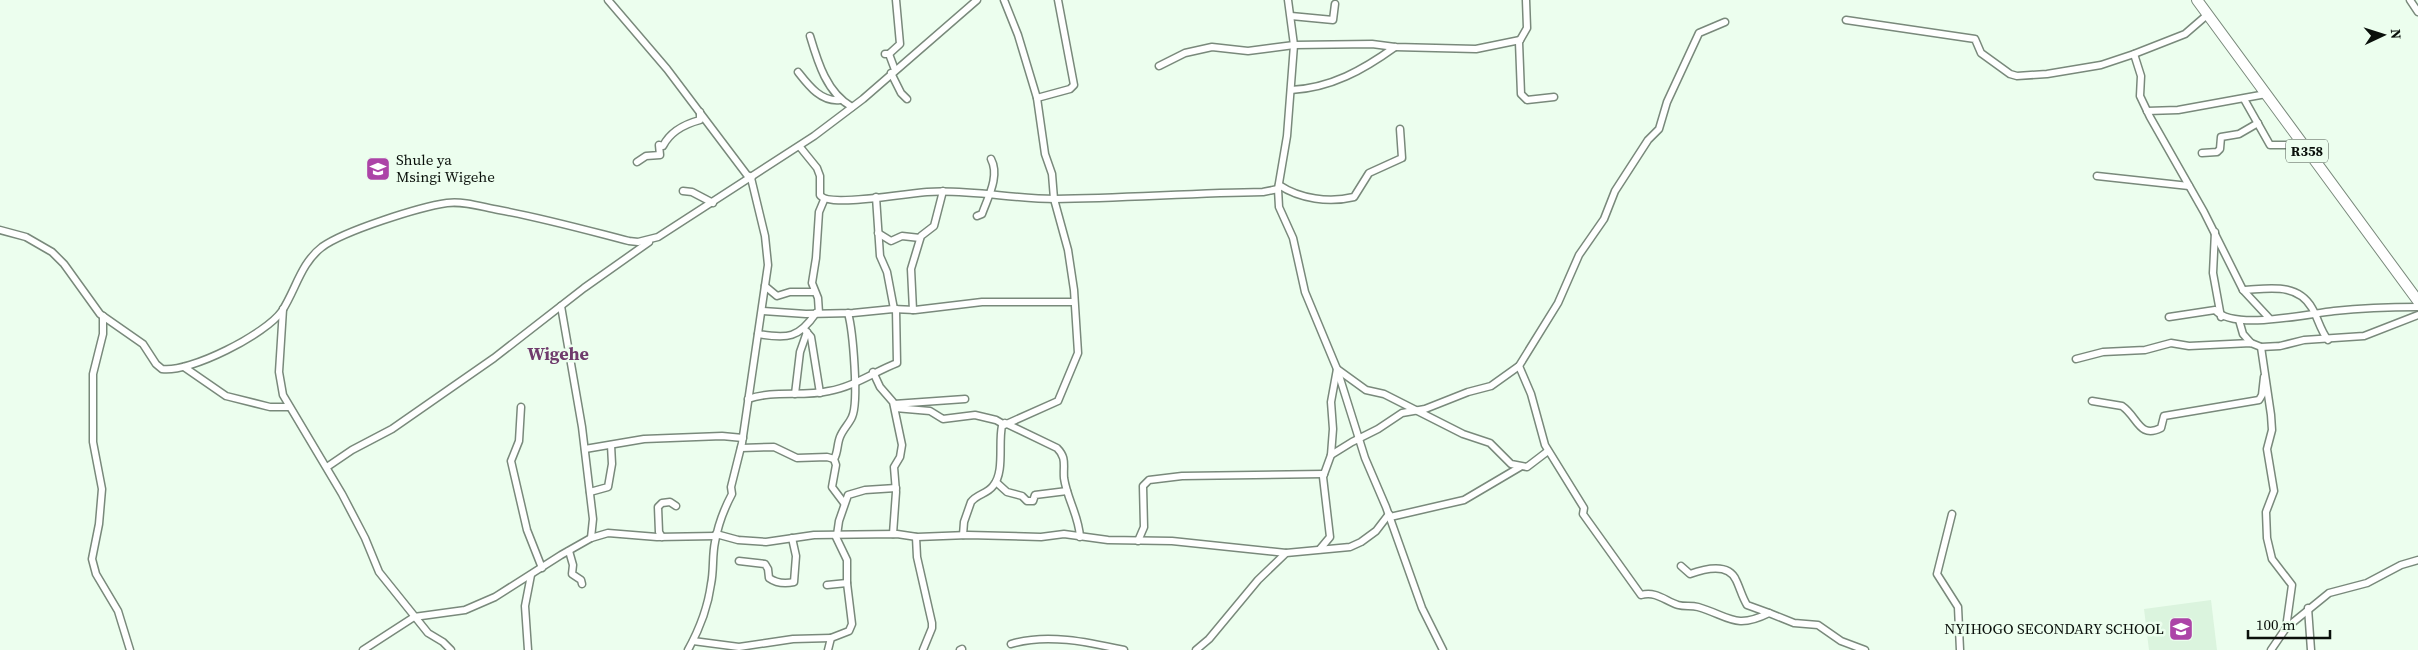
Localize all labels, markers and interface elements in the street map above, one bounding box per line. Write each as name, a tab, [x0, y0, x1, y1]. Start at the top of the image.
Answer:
north arrow	[2358, 10, 2408, 60]
text: N	[2386, 28, 2406, 40]
road number: R358	[2286, 140, 2328, 162]
place label: Shule ya Msingi Wigehe	[396, 149, 495, 187]
school or university icon: Shule ya Msingi Wigehe	[365, 156, 391, 182]
district label: Wigehe	[527, 341, 589, 366]
scale bar	[2248, 608, 2330, 640]
text: 100 m	[2256, 614, 2296, 635]
school or university icon: NYIHOGO SECONDARY SCHOOL	[2168, 616, 2194, 642]
place label: NYIHOGO SECONDARY SCHOOL	[1944, 618, 2164, 639]

